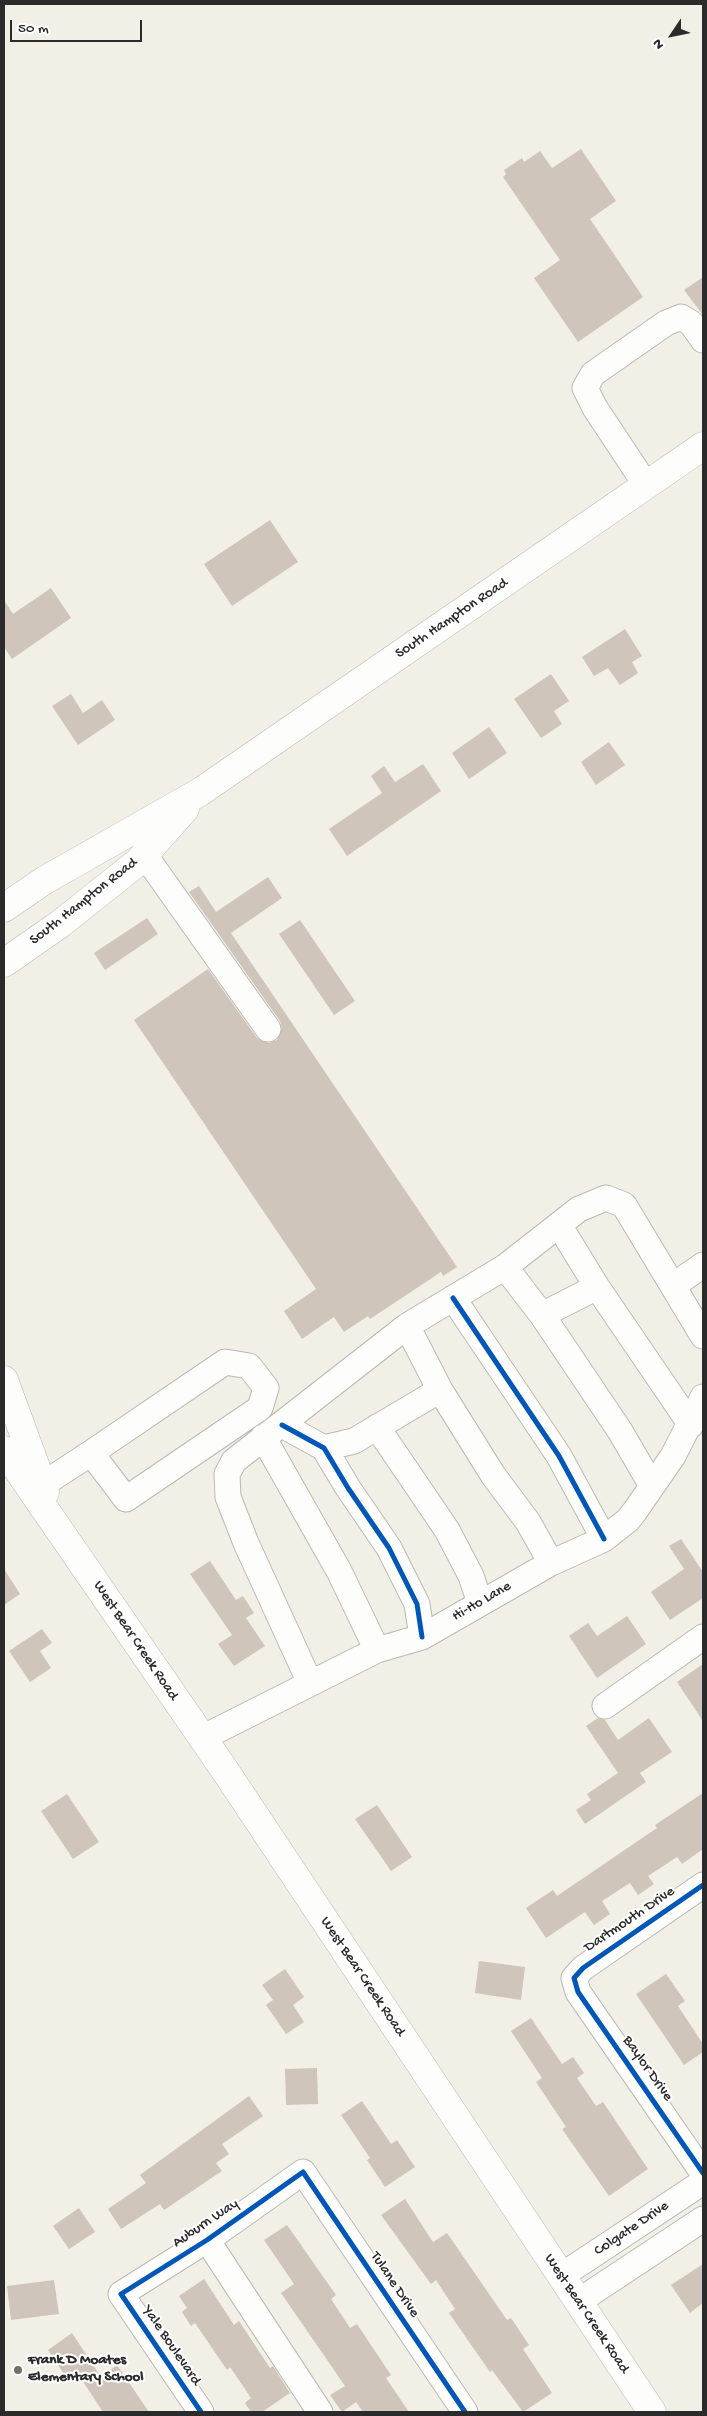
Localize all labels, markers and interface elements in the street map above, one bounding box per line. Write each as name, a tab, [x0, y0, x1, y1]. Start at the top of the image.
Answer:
scale bar	[12, 10, 145, 42]
north arrow	[647, 10, 697, 60]
text: 50 m	[18, 20, 49, 38]
text: N	[650, 35, 669, 52]
street label: South Hampton Road	[392, 575, 512, 663]
street label: South Hampton Road	[27, 854, 141, 950]
street label: West Bear Creek Road	[88, 1578, 182, 1704]
street label: Hi-Ho Lane	[449, 1578, 515, 1626]
street label: Dartmouth Drive	[581, 1883, 679, 1957]
street label: West Bear Creek Road	[315, 1914, 409, 2040]
street label: Baylor Drive	[618, 2033, 676, 2105]
street label: Auburn Way	[170, 2195, 242, 2253]
street label: Colgate Drive	[591, 2197, 673, 2261]
street label: Tulane Drive	[365, 2249, 423, 2321]
street label: West Bear Creek Road	[539, 2251, 633, 2377]
street label: Yale Boulevard	[138, 2303, 204, 2389]
place label: Frank D Moates Elementary School	[28, 2352, 144, 2387]
marker: Frank D Moates Elementary School	[12, 2364, 24, 2376]

